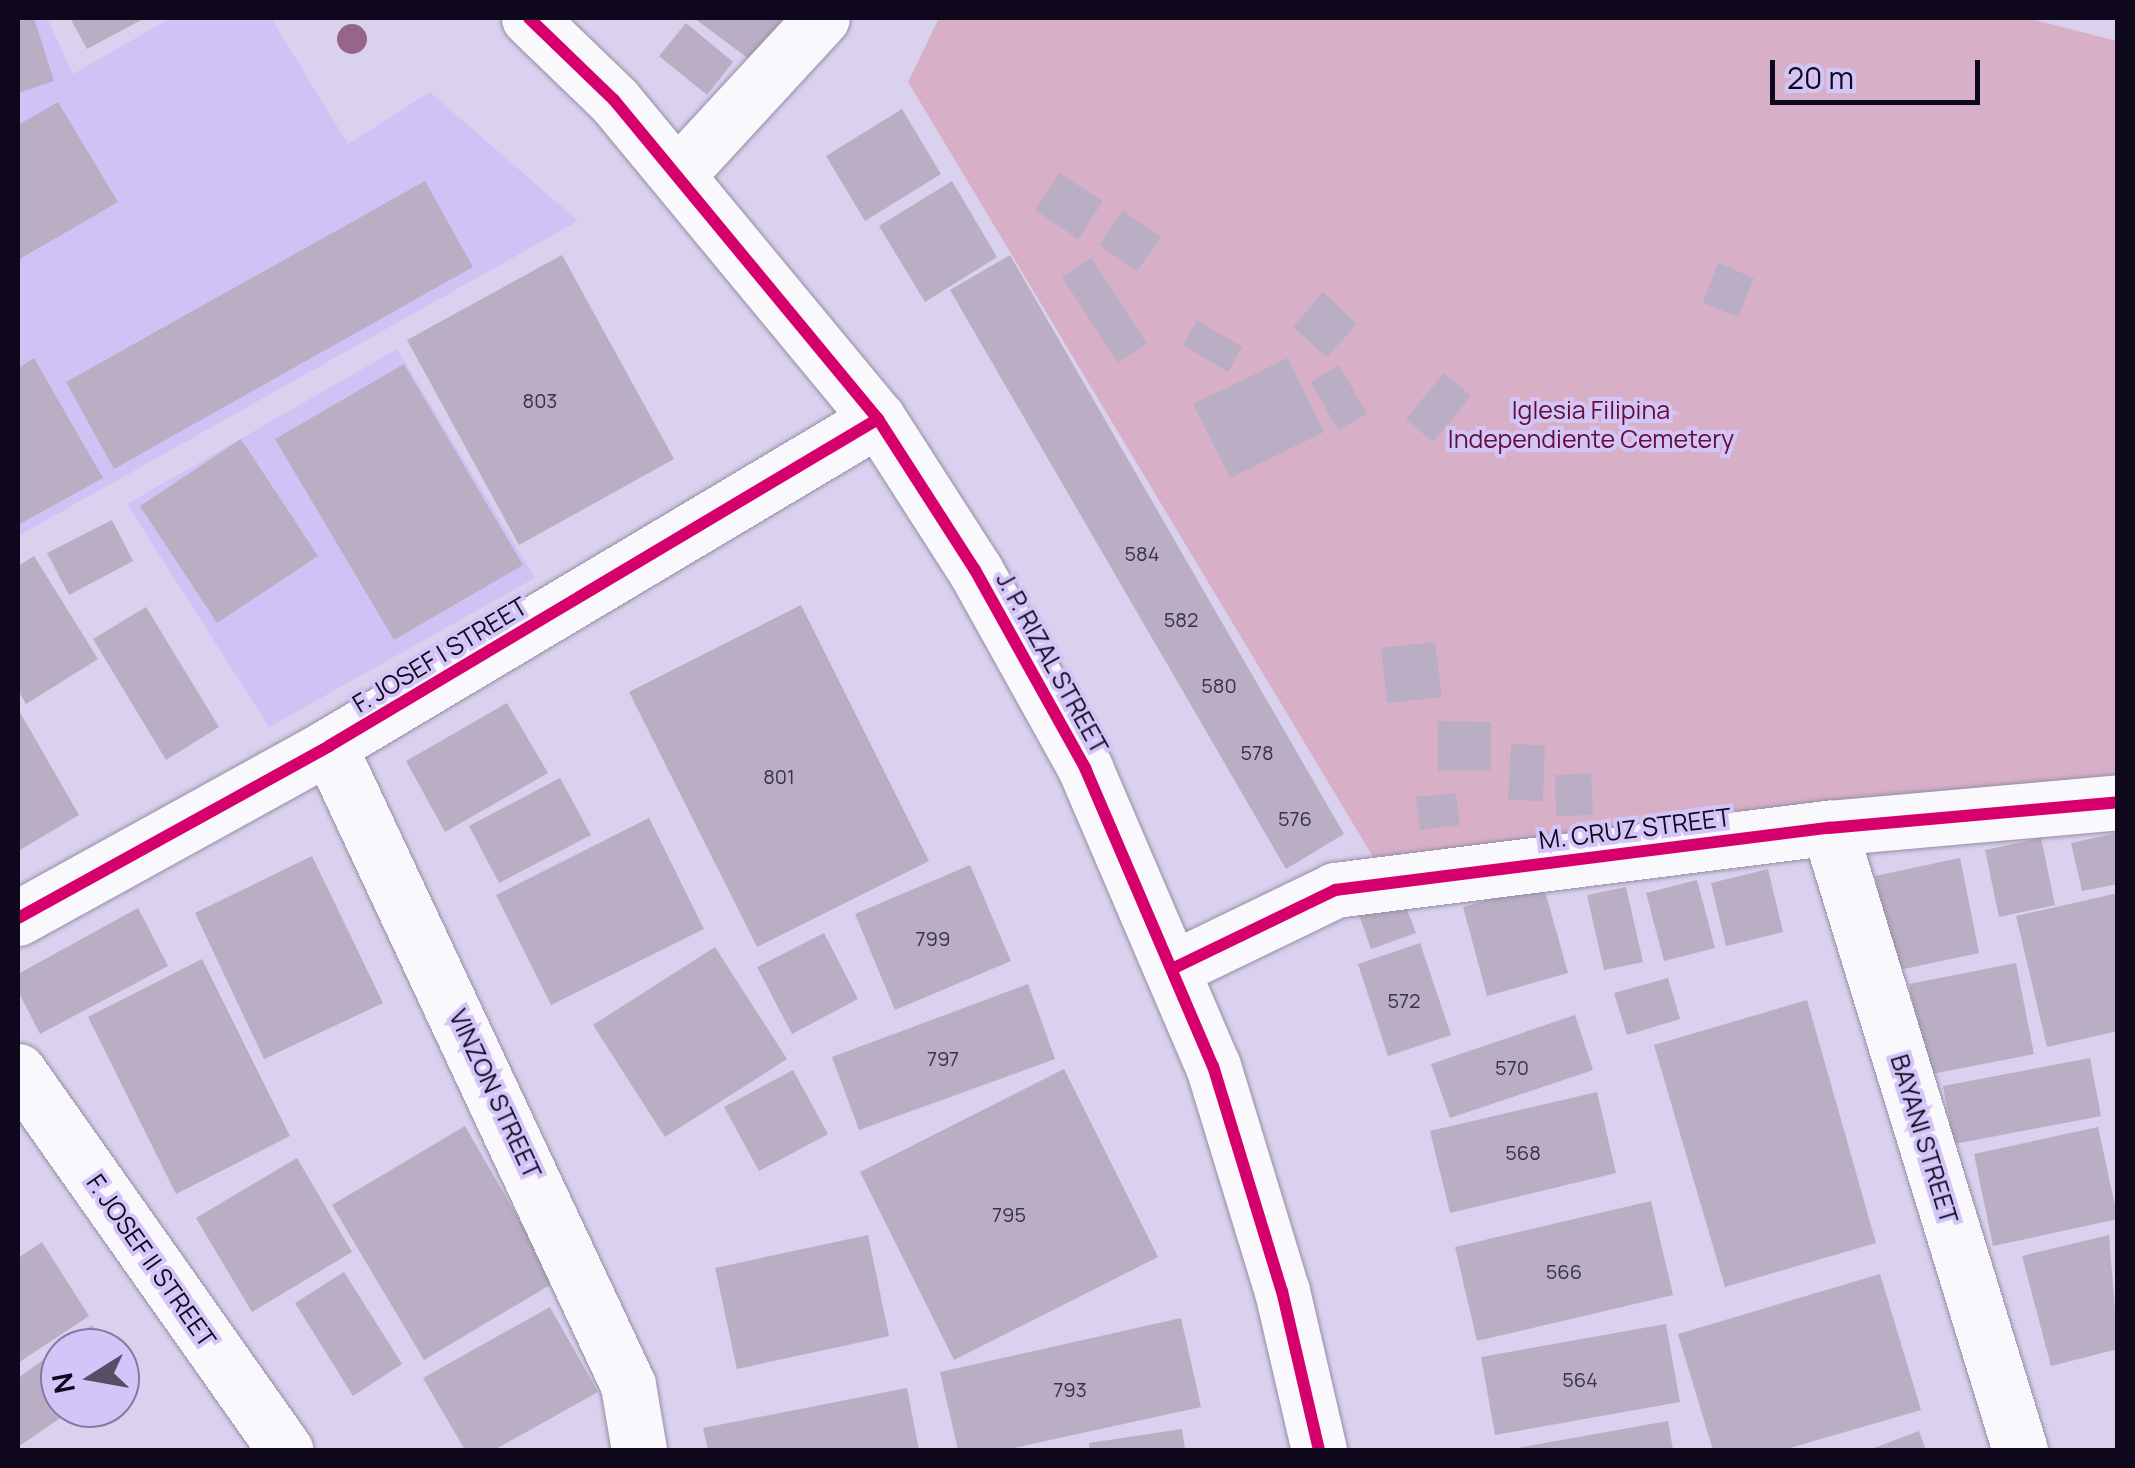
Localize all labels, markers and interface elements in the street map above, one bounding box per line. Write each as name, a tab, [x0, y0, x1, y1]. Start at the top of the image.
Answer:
scale bar	[1775, 40, 1985, 102]
text: 20 m	[1787, 57, 1854, 98]
house number: 803	[523, 388, 557, 412]
park label: Iglesia Filipina Independiente Cemetery	[1448, 396, 1734, 455]
house number: 584	[1125, 541, 1159, 565]
street label: J. P. RIZAL STREET	[989, 566, 1115, 760]
street label: F. JOSEF I STREET	[347, 591, 533, 719]
house number: 582	[1164, 607, 1198, 631]
house number: 580	[1201, 673, 1237, 697]
house number: 578	[1240, 740, 1274, 764]
house number: 801	[763, 764, 795, 788]
street label: M. CRUZ STREET	[1537, 802, 1733, 856]
house number: 576	[1278, 806, 1312, 830]
house number: 799	[916, 926, 950, 950]
house number: 572	[1388, 988, 1420, 1012]
street label: VINZON STREET	[443, 1005, 547, 1183]
house number: 797	[927, 1046, 959, 1070]
street label: BAYANI STREET	[1884, 1051, 1964, 1227]
house number: 570	[1495, 1055, 1529, 1079]
house number: 568	[1505, 1140, 1541, 1164]
street label: F. JOSEF II STREET	[80, 1169, 222, 1353]
house number: 795	[992, 1202, 1026, 1226]
house number: 566	[1546, 1259, 1582, 1283]
north arrow	[40, 1328, 140, 1428]
house number: 564	[1562, 1367, 1598, 1391]
text: N	[42, 1370, 83, 1397]
house number: 793	[1053, 1377, 1087, 1401]

